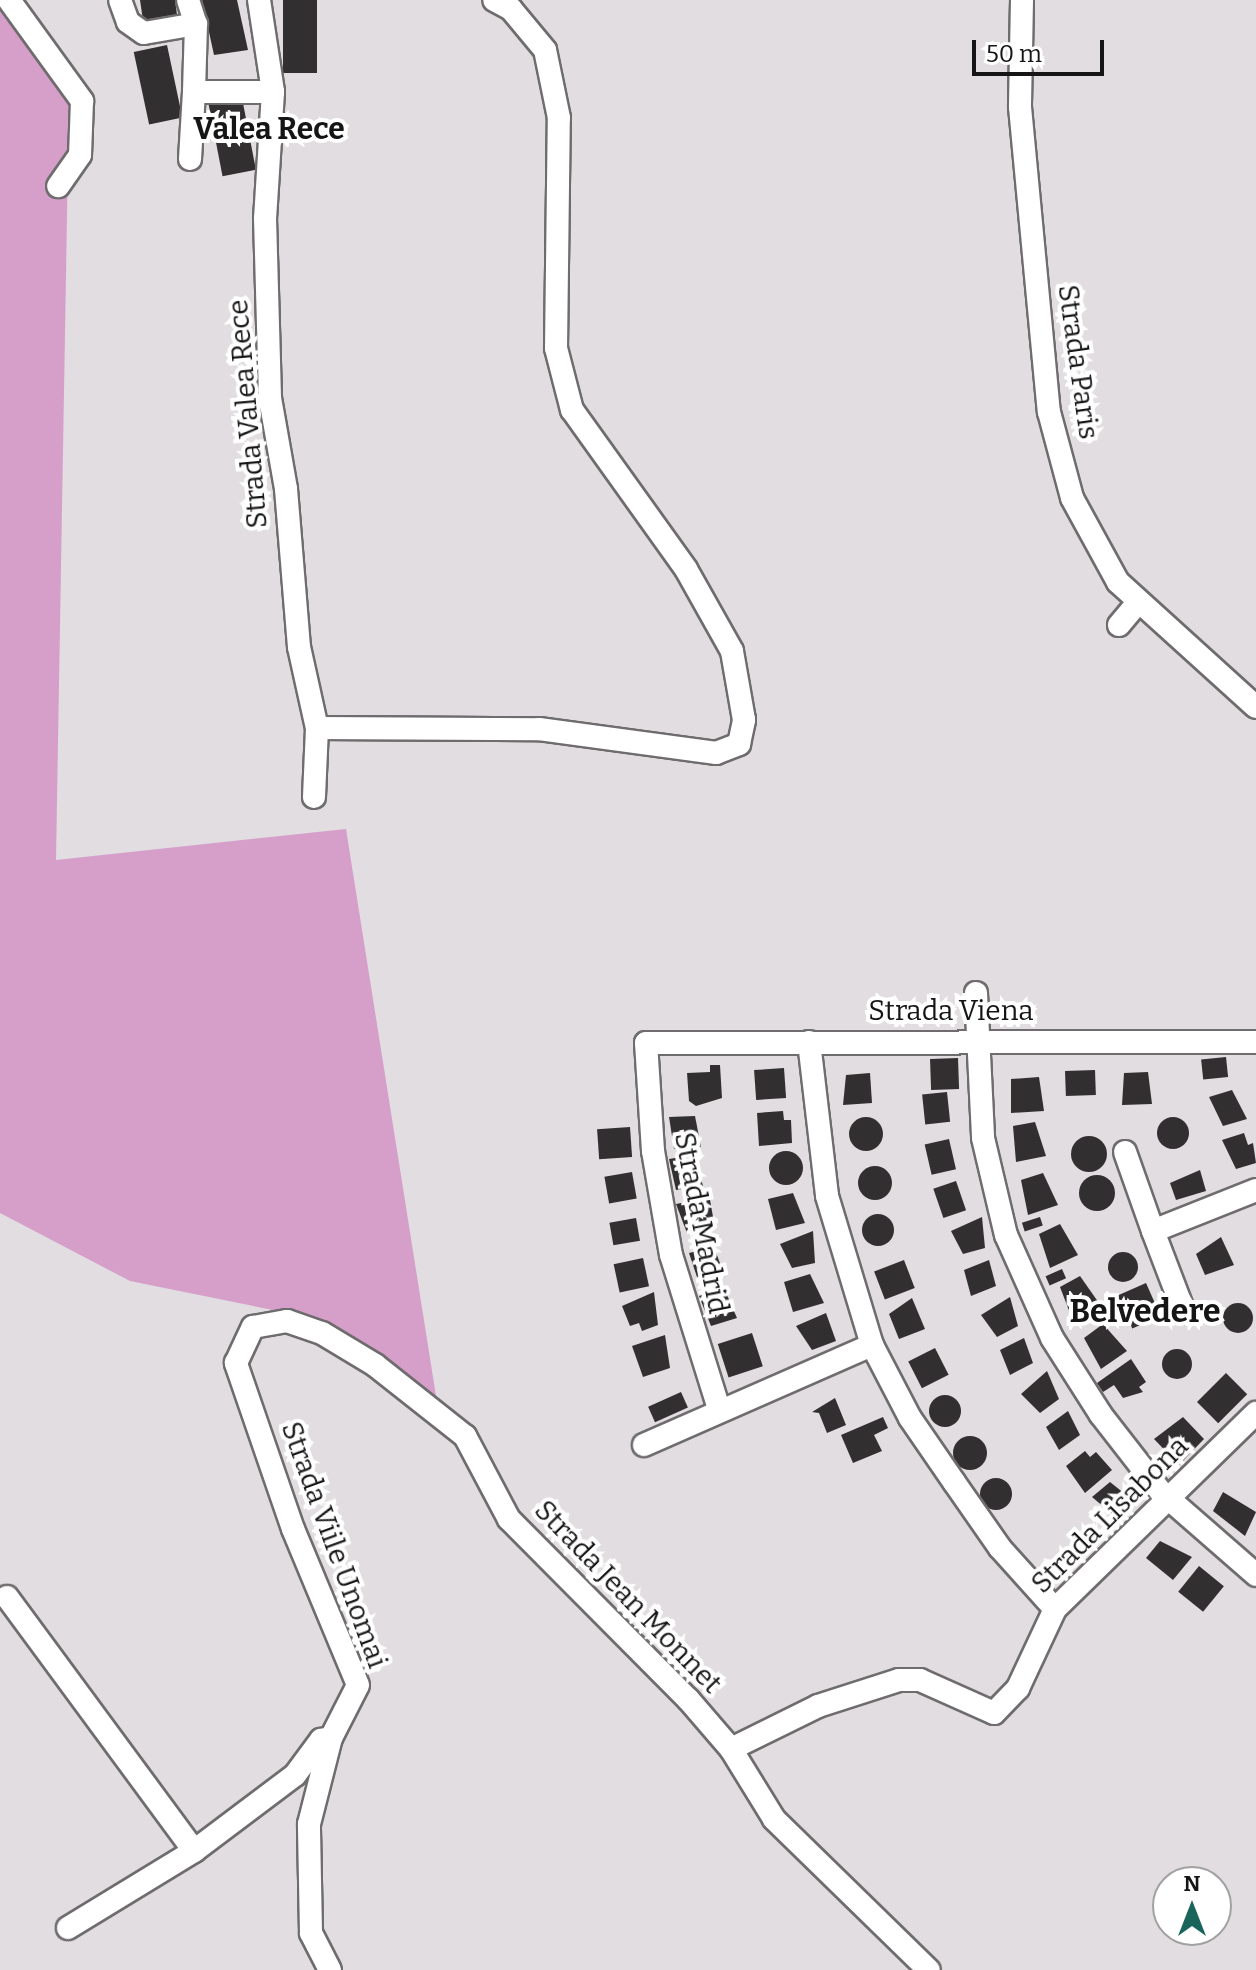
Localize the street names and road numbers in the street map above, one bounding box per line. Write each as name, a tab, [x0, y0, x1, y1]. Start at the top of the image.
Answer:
street label: Strada Paris	[1051, 283, 1105, 441]
street label: Strada Valea Rece	[221, 298, 275, 530]
street label: Strada Viena	[868, 994, 1034, 1028]
street label: Strada Madrid	[667, 1130, 735, 1316]
street label: Strada Viile Unomai	[274, 1417, 394, 1673]
street label: Strada Lisabona	[1025, 1430, 1195, 1600]
street label: Strada Jean Monnet	[527, 1494, 729, 1700]

